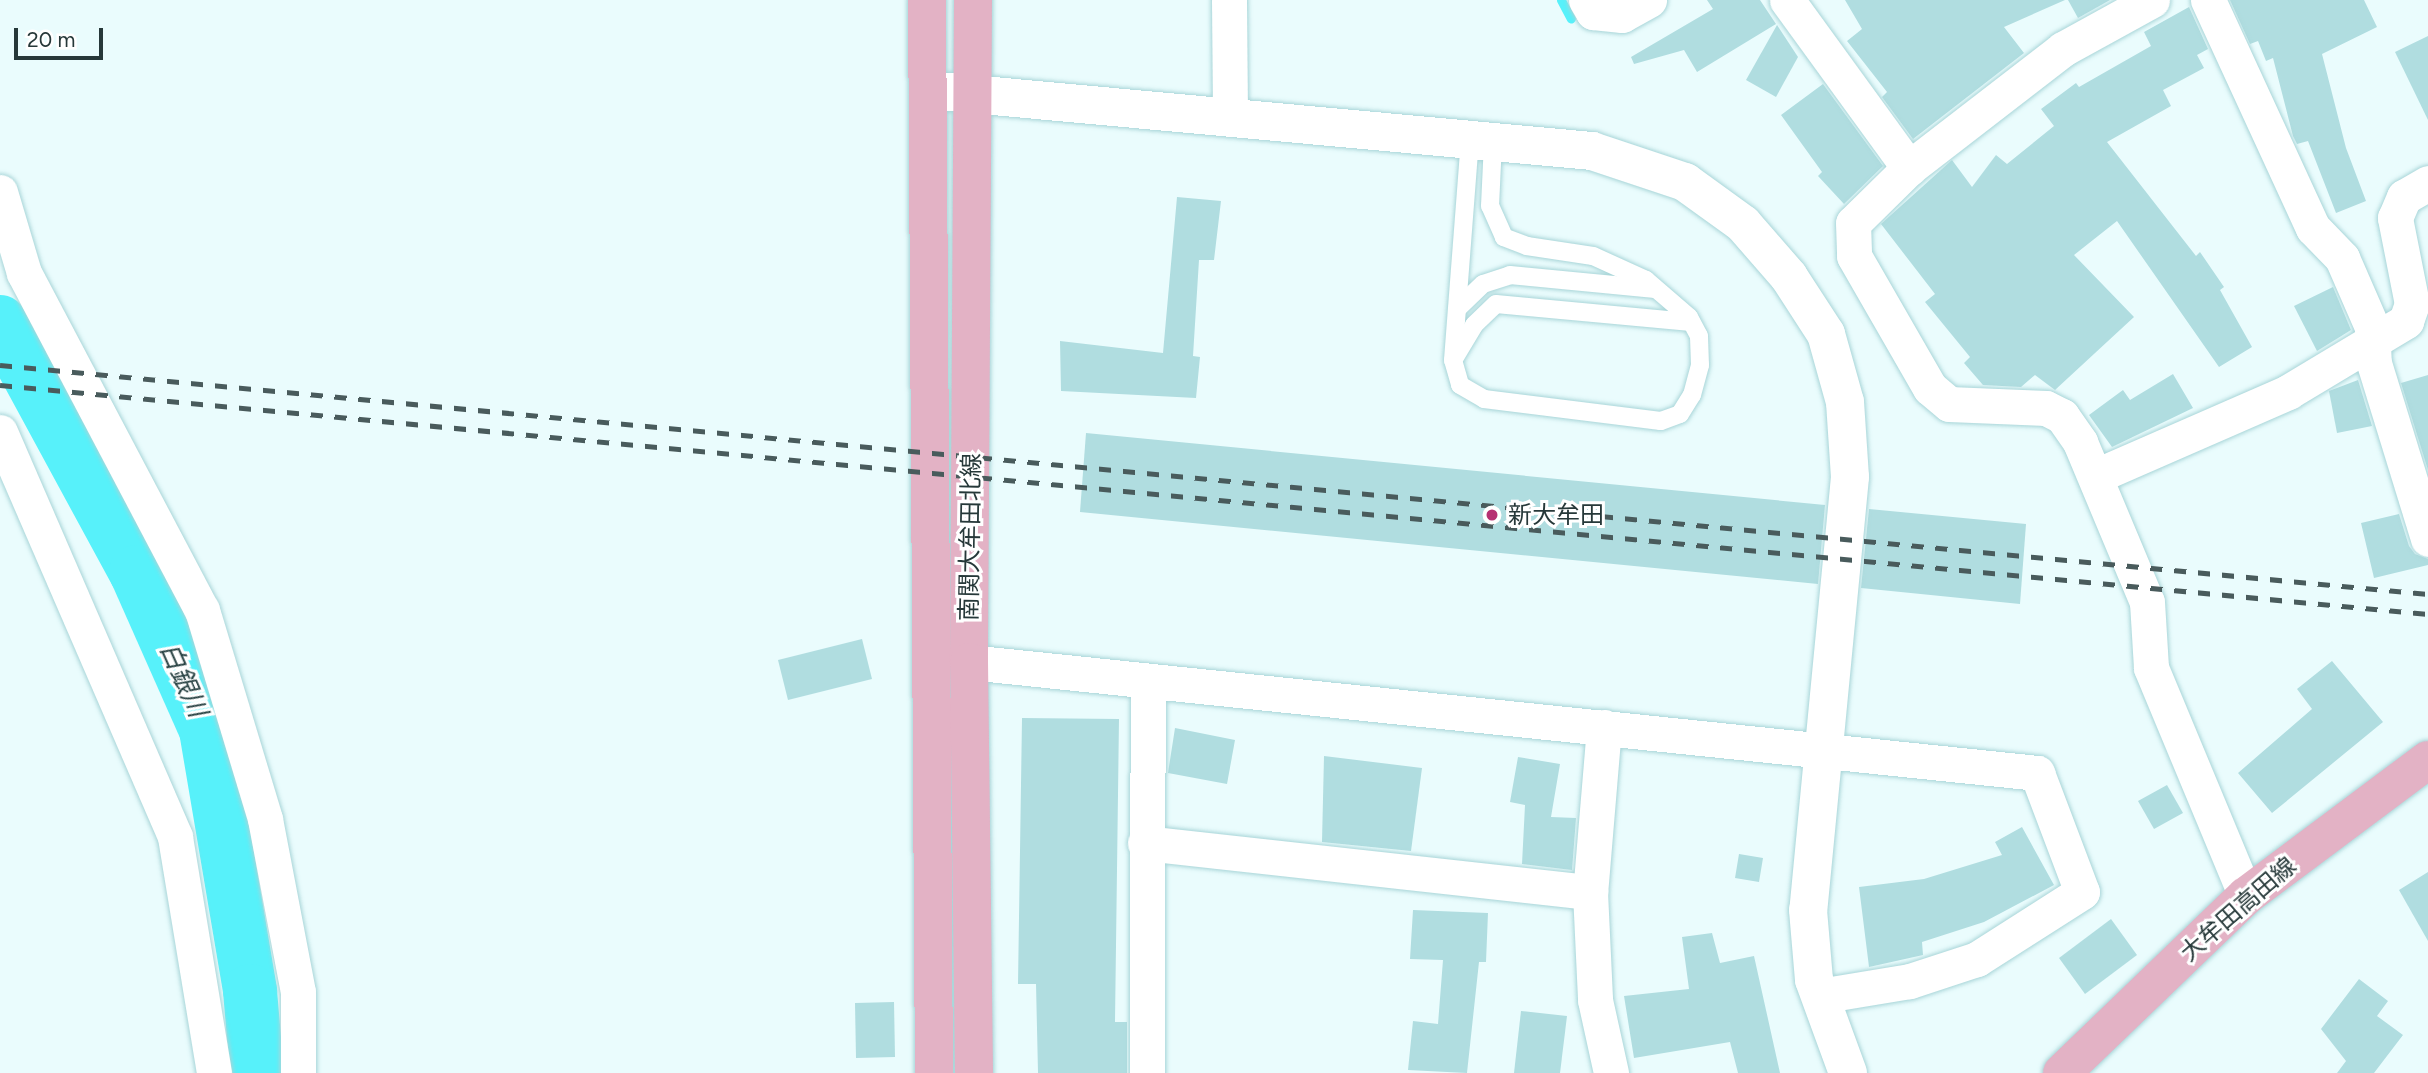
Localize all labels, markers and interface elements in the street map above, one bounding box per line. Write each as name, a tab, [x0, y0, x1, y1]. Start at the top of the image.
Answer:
scale bar	[18, 14, 107, 58]
text: 20 m	[27, 27, 75, 52]
street label: 南関大牟田北線	[954, 453, 986, 621]
place label: 新大牟田	[1508, 501, 1604, 529]
marker: 新大牟田	[1482, 505, 1502, 525]
water label: 白銀川	[153, 638, 213, 722]
street label: 大牟田高田線	[2174, 851, 2302, 967]

